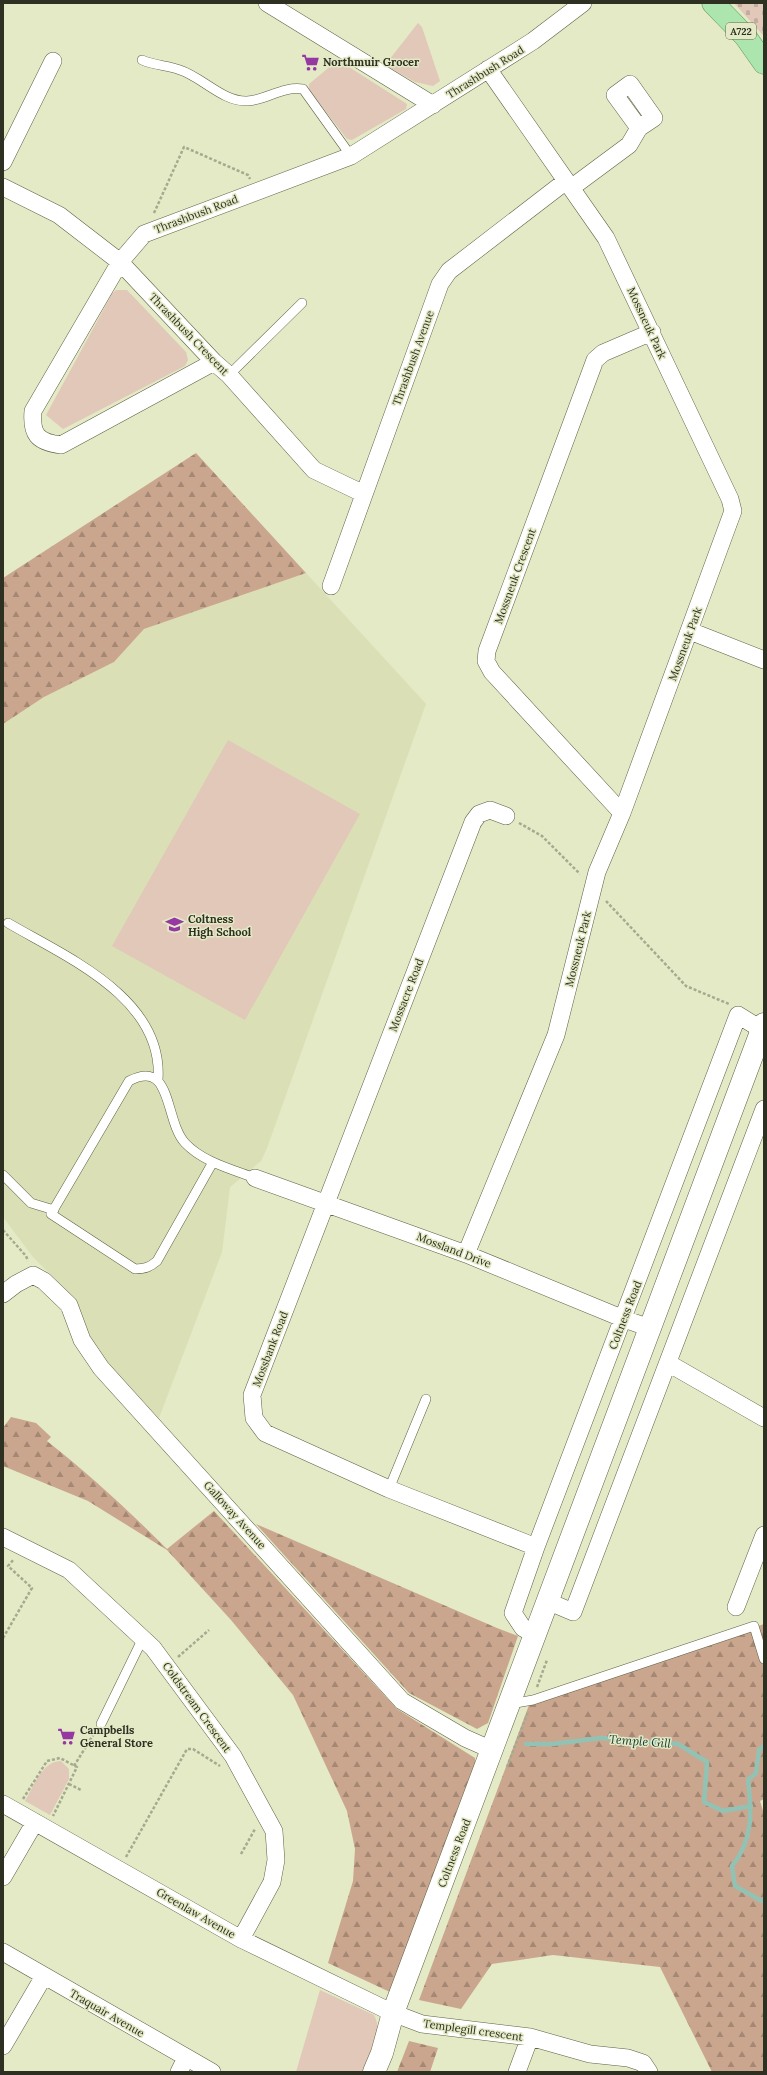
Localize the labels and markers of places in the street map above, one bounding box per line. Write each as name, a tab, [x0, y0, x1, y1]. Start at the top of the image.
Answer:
supermarket icon: Northmuir Grocer	[300, 52, 320, 72]
place label: Northmuir Grocer	[323, 55, 420, 69]
place label: Coltness High School	[188, 912, 252, 939]
school or university icon: Coltness High School	[165, 915, 185, 935]
place label: Campbells General Store	[80, 1723, 153, 1750]
supermarket icon: Campbells General Store	[57, 1726, 77, 1746]

